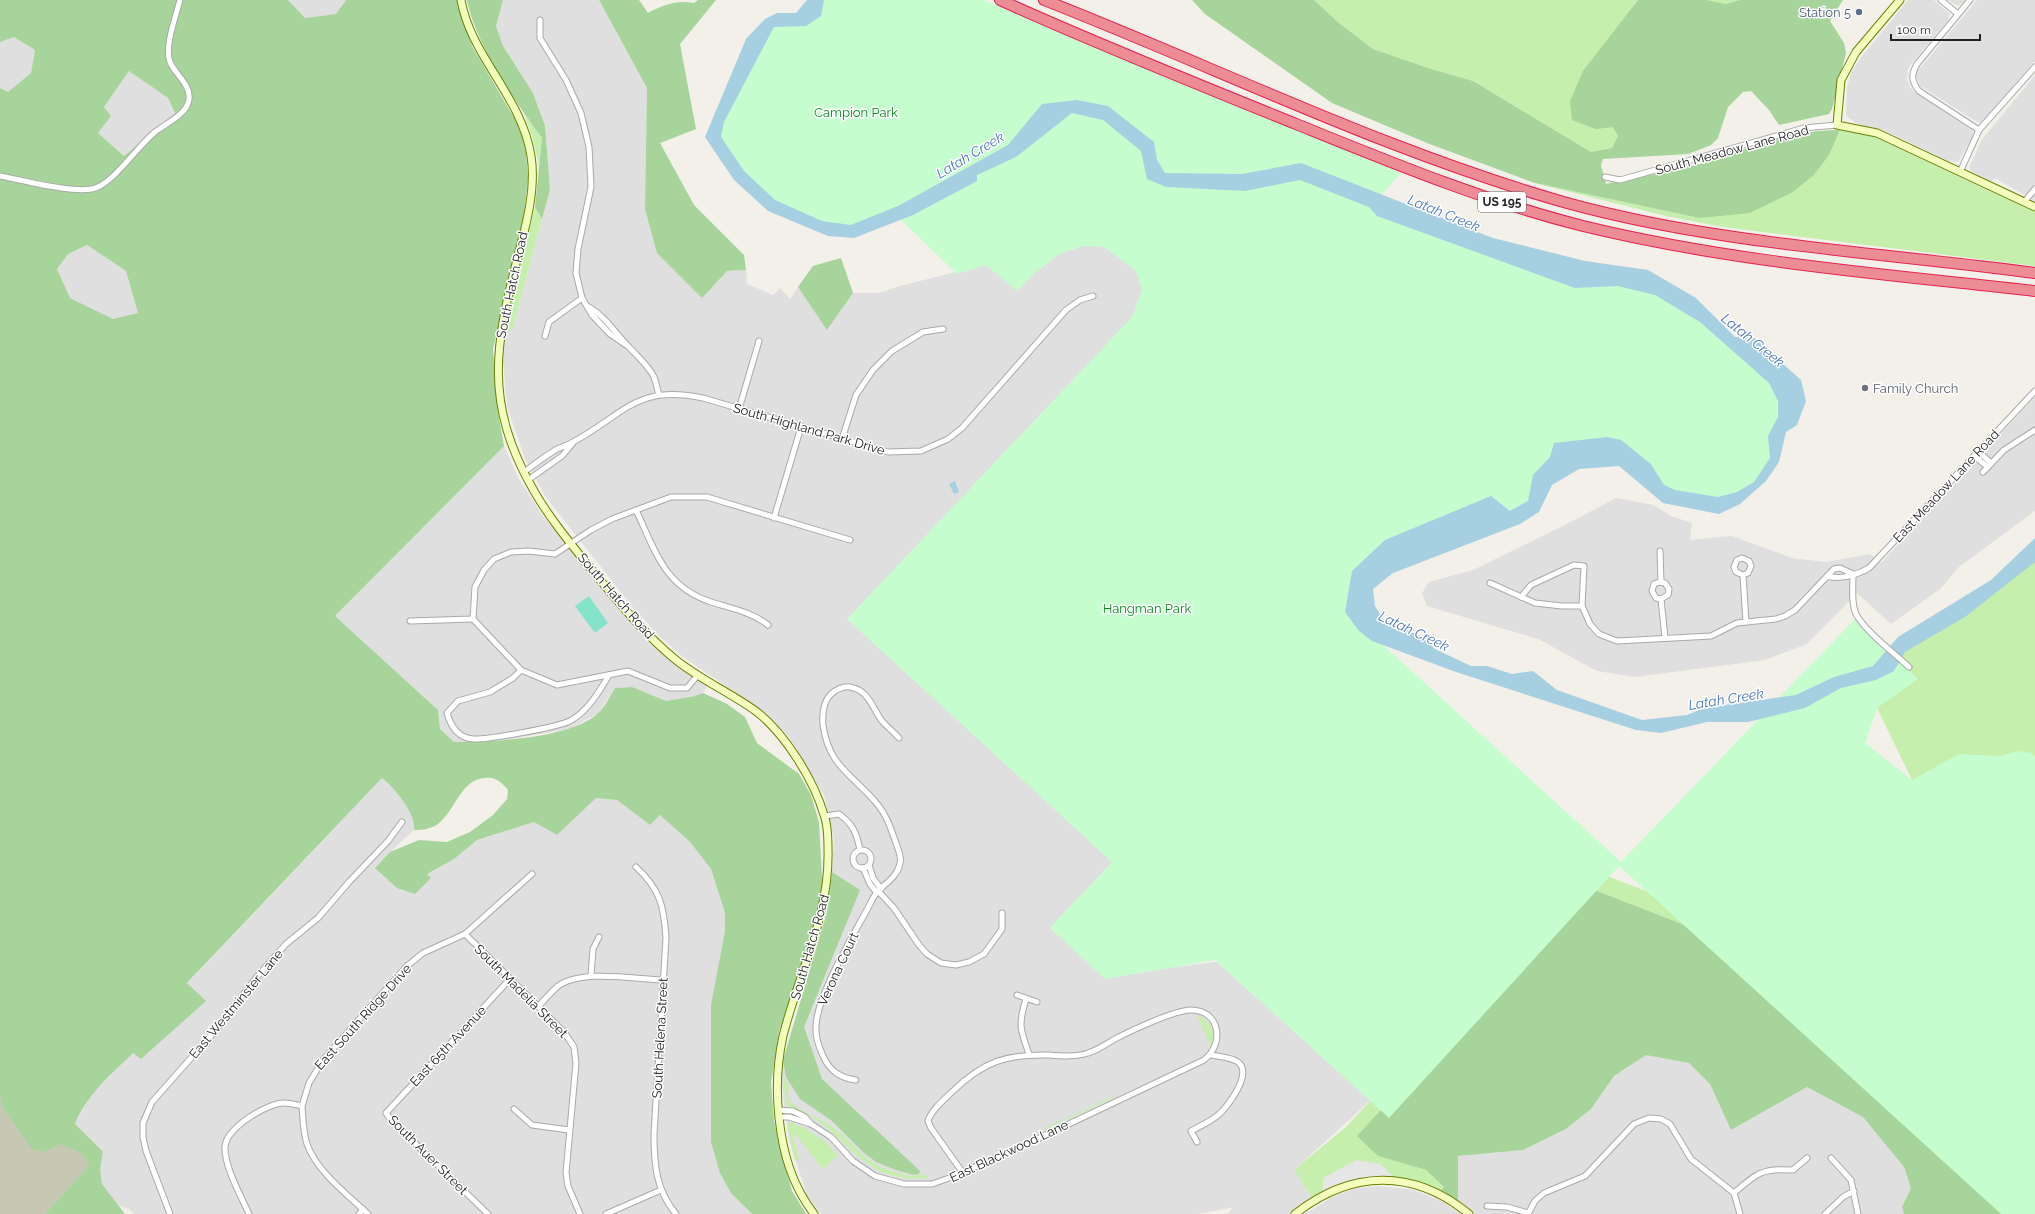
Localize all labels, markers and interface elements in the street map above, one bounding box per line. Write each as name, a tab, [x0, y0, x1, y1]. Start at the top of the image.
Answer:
place label: Station 5	[1799, 5, 1851, 20]
marker: Station 5	[1854, 7, 1864, 17]
scale bar	[1891, 16, 1980, 42]
text: 100 m	[1897, 23, 1931, 37]
park label: Campion Park	[814, 105, 898, 120]
street label: South Meadow Lane Road	[1654, 122, 1810, 178]
water label: Latah Creek	[933, 128, 1007, 181]
water label: Latah Creek	[1406, 191, 1483, 235]
road number: US 195	[1478, 192, 1526, 212]
street label: South Hatch Road	[493, 230, 531, 340]
water label: Latah Creek	[1718, 310, 1788, 370]
place label: Family Church	[1873, 381, 1958, 396]
marker: Family Church	[1860, 383, 1870, 393]
street label: South Highland Park Drive	[731, 400, 887, 458]
street label: East Meadow Lane Road	[1890, 427, 2002, 545]
street label: South Hatch Road	[575, 550, 657, 642]
park label: Hangman Park	[1103, 601, 1191, 616]
water label: Latah Creek	[1376, 608, 1452, 655]
water label: Latah Creek	[1687, 685, 1765, 713]
street label: South Hatch Road	[788, 893, 832, 1001]
street label: Verona Court	[815, 929, 862, 1008]
street label: South Madelia Street	[471, 941, 571, 1041]
street label: East Westminster Lane	[186, 946, 286, 1061]
street label: East South Ridge Drive	[312, 961, 415, 1073]
street label: South Helena Street	[649, 977, 671, 1099]
street label: East 65th Avenue	[407, 1002, 489, 1089]
street label: South Auer Street	[385, 1112, 471, 1198]
street label: East Blackwood Lane	[947, 1117, 1071, 1185]

